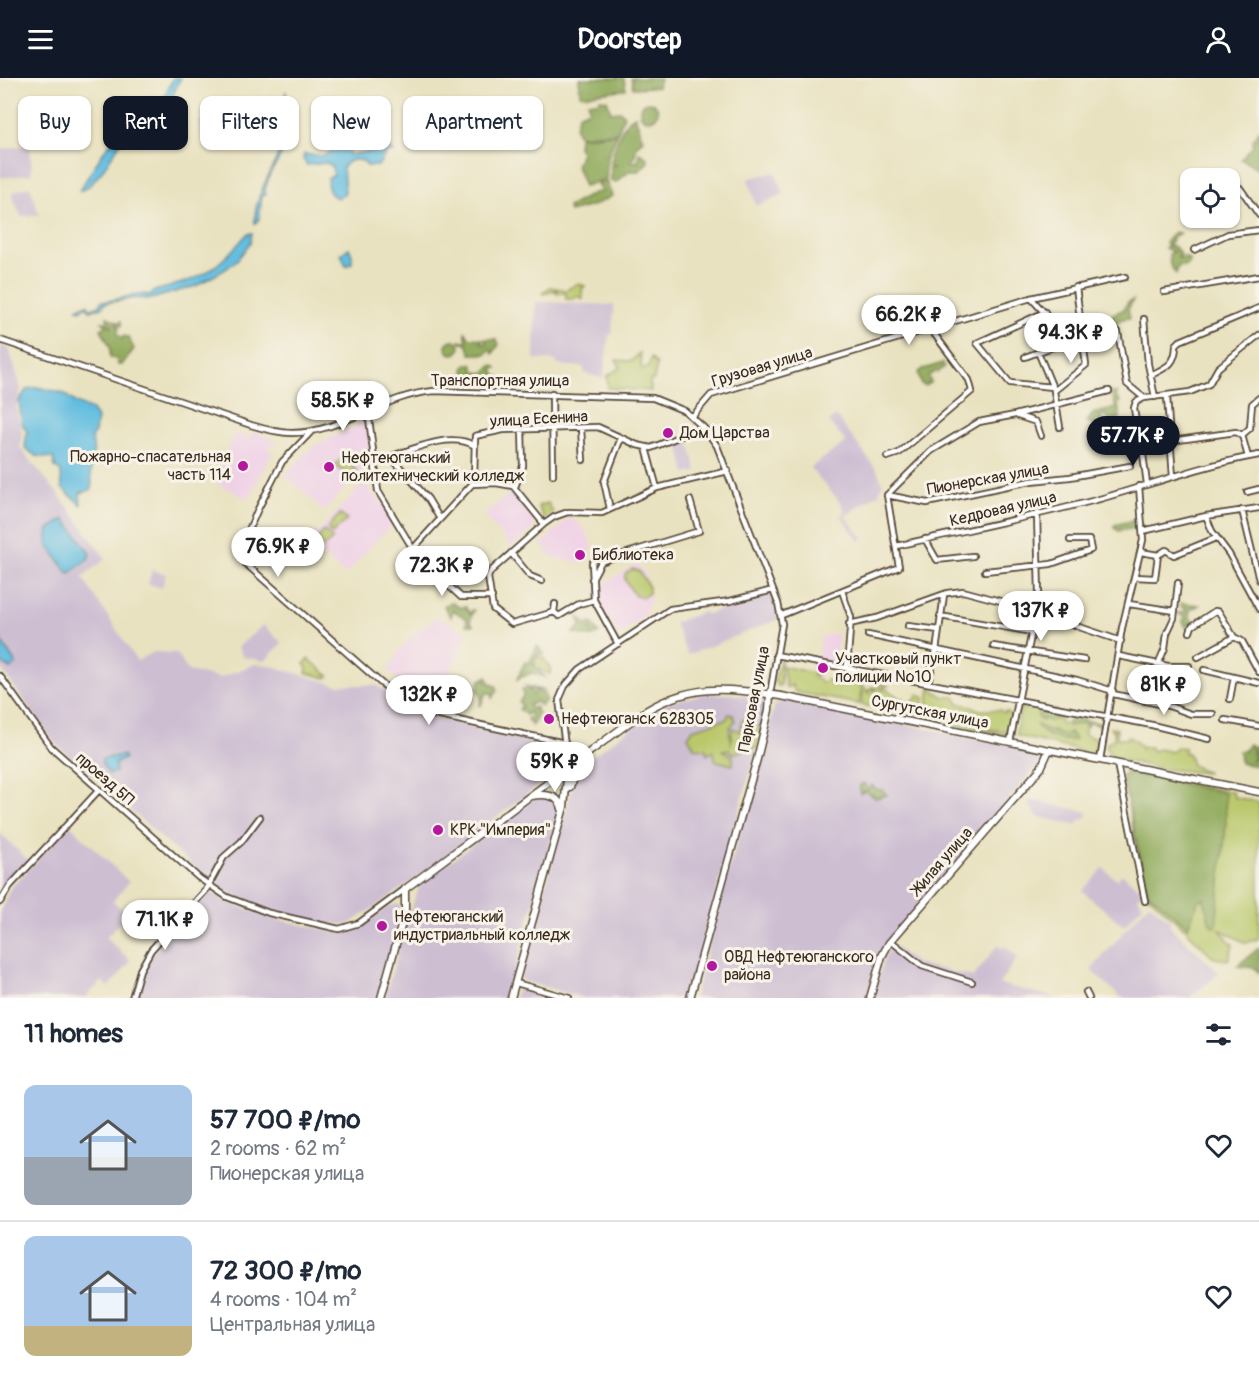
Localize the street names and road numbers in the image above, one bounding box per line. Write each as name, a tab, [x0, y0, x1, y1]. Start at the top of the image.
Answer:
street label: Грузовая улица	[709, 342, 815, 392]
street label: Транспортная улица	[431, 371, 569, 391]
street label: улица Есенина	[488, 406, 589, 432]
street label: Пионерская улица	[925, 458, 1051, 500]
street label: Кедровая улица	[948, 487, 1058, 531]
street label: Парковая улица	[734, 644, 774, 754]
street label: Сургутская улица	[870, 691, 990, 733]
street label: проезд 5П	[72, 748, 139, 810]
street label: Жилая улица	[905, 823, 977, 901]

